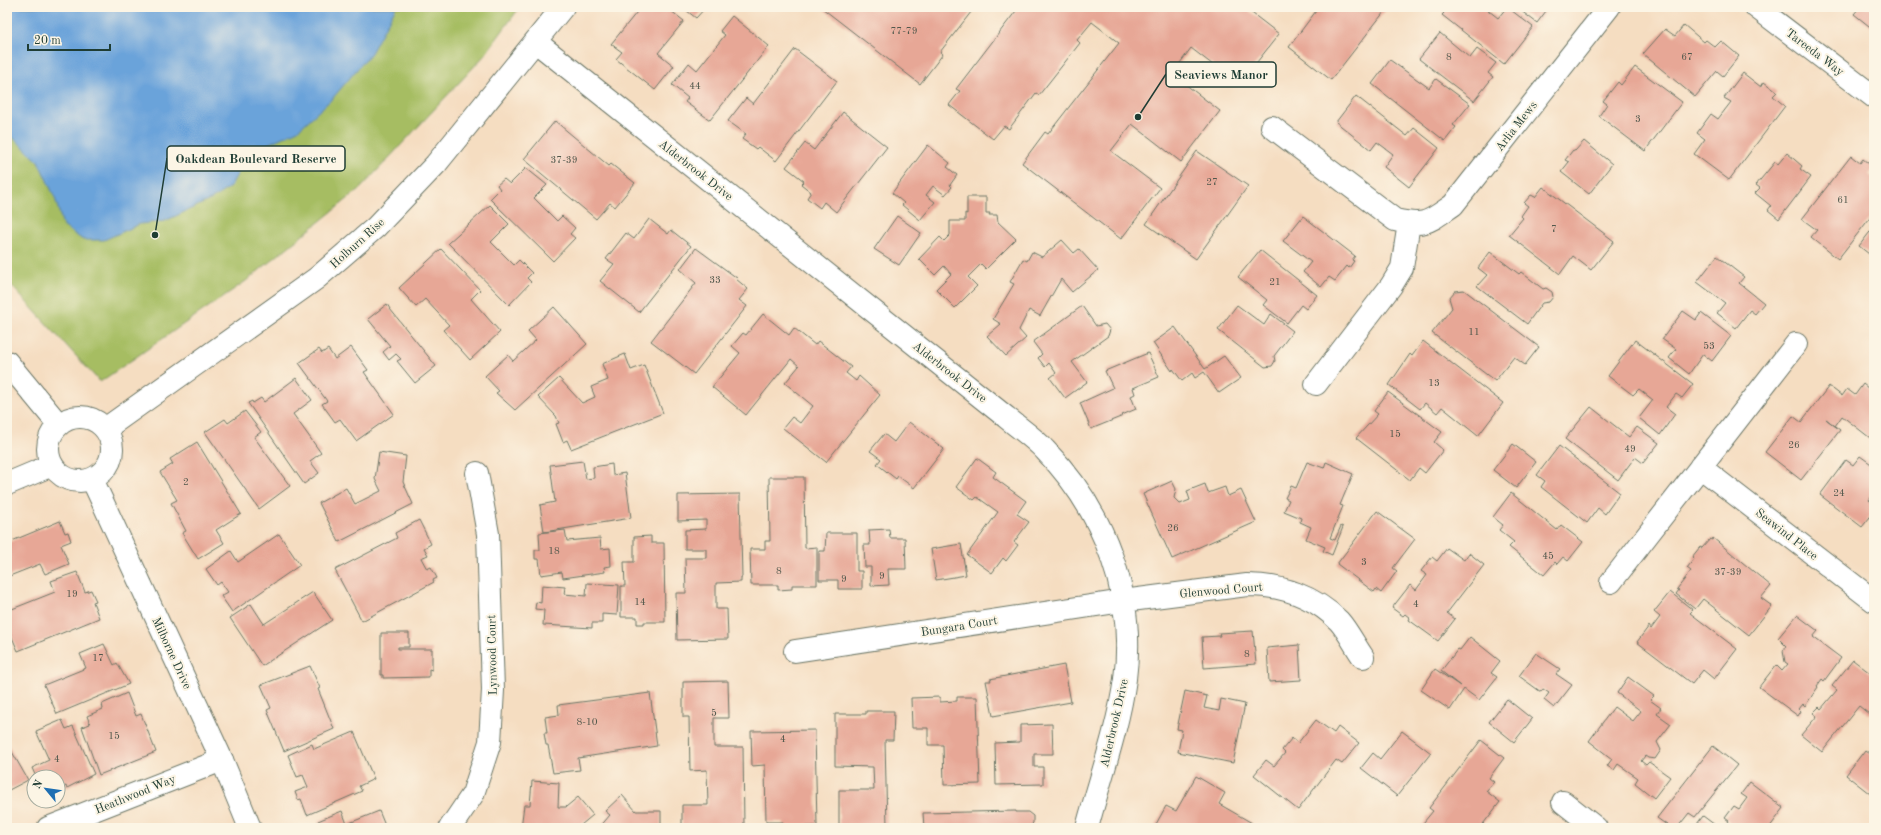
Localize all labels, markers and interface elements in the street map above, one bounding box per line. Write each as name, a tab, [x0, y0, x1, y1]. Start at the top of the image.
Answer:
scale bar	[28, 26, 110, 52]
house number: 77-79	[891, 26, 917, 36]
street label: Tareeda Way	[1783, 27, 1846, 79]
text: 20 m	[34, 35, 61, 47]
house number: 8	[1446, 52, 1452, 62]
house number: 67	[1681, 52, 1693, 62]
callout: Seaviews Manor	[1166, 62, 1276, 87]
text: Seaviews Manor	[1174, 69, 1268, 82]
house number: 44	[689, 81, 701, 91]
street label: Arlia Mews	[1494, 99, 1540, 154]
house number: 3	[1635, 114, 1641, 124]
street label: Alderbrook Drive	[656, 138, 735, 204]
callout: Oakdean Boulevard Reserve	[167, 146, 345, 171]
text: Oakdean Boulevard Reserve	[175, 153, 337, 166]
house number: 37-39	[551, 155, 577, 165]
house number: 27	[1206, 177, 1218, 187]
house number: 61	[1837, 195, 1849, 205]
street label: Holburn Rise	[328, 216, 387, 271]
house number: 7	[1551, 224, 1557, 234]
house number: 33	[709, 275, 721, 285]
house number: 21	[1269, 277, 1281, 287]
house number: 11	[1468, 327, 1480, 337]
street label: Alderbrook Drive	[910, 340, 989, 406]
house number: 53	[1703, 341, 1715, 351]
house number: 13	[1428, 378, 1440, 388]
house number: 15	[1389, 429, 1401, 439]
house number: 26	[1788, 440, 1800, 450]
house number: 49	[1624, 444, 1636, 454]
house number: 2	[183, 477, 189, 487]
house number: 24	[1833, 488, 1845, 498]
street label: Seawind Place	[1753, 507, 1820, 563]
house number: 26	[1167, 523, 1179, 533]
house number: 18	[548, 546, 560, 556]
house number: 45	[1542, 551, 1554, 561]
house number: 3	[1361, 557, 1367, 567]
house number: 8	[776, 566, 782, 576]
house number: 37-39	[1715, 567, 1741, 577]
house number: 9	[879, 571, 885, 581]
house number: 9	[841, 574, 847, 584]
street label: Glenwood Court	[1179, 581, 1263, 601]
house number: 19	[66, 589, 78, 599]
house number: 14	[634, 597, 646, 607]
house number: 4	[1413, 599, 1419, 609]
street label: Lynwood Court	[486, 615, 500, 695]
street label: Bungara Court	[920, 615, 998, 639]
street label: Milborne Drive	[149, 616, 193, 692]
house number: 8	[1244, 649, 1250, 659]
house number: 17	[92, 653, 104, 663]
street label: Alderbrook Drive	[1099, 677, 1131, 769]
house number: 5	[711, 708, 717, 718]
house number: 8-10	[576, 717, 598, 727]
house number: 15	[108, 731, 120, 741]
house number: 4	[780, 734, 786, 744]
house number: 4	[54, 754, 60, 764]
north arrow	[26, 769, 66, 809]
street label: Heathwood Way	[93, 773, 178, 817]
text: N	[32, 778, 46, 791]

